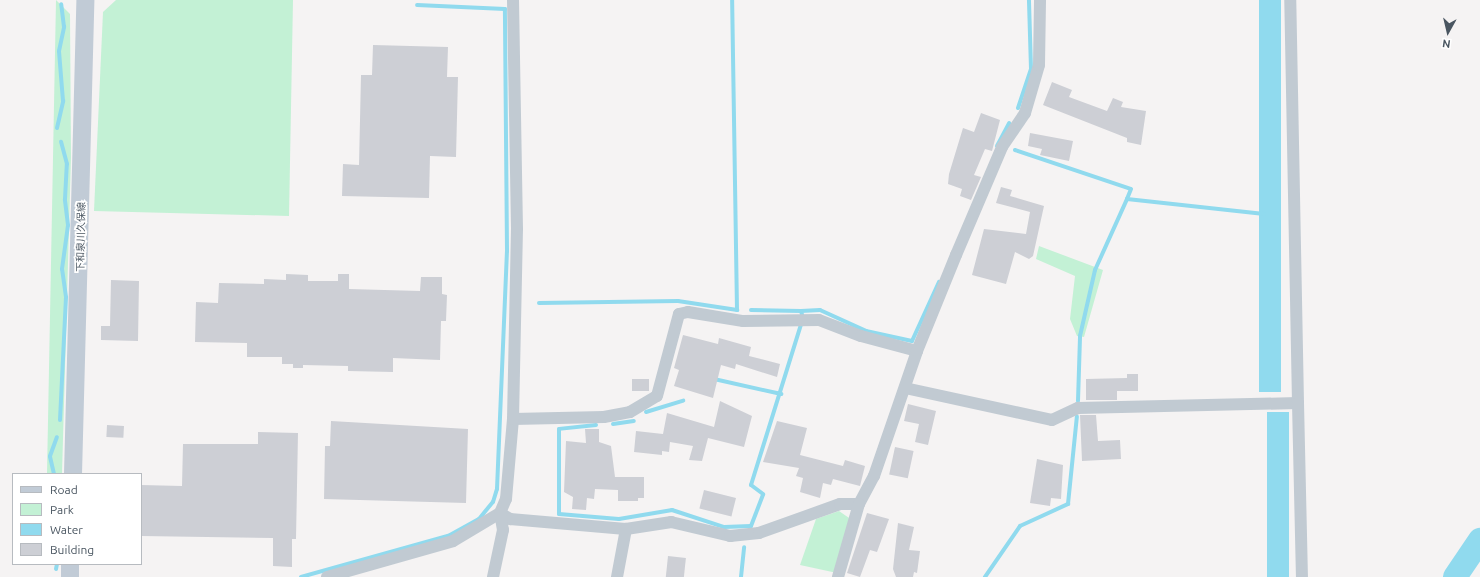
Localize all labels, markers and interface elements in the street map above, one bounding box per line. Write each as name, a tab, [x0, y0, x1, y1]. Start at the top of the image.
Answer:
north arrow	[1428, 12, 1468, 52]
text: N	[1441, 37, 1451, 50]
street label: 下和泉川久保線	[74, 202, 88, 272]
legend	[12, 473, 142, 565]
text: Road	[50, 483, 78, 496]
text: Park	[50, 503, 74, 516]
text: Water	[50, 523, 83, 536]
text: Building	[50, 543, 94, 556]

